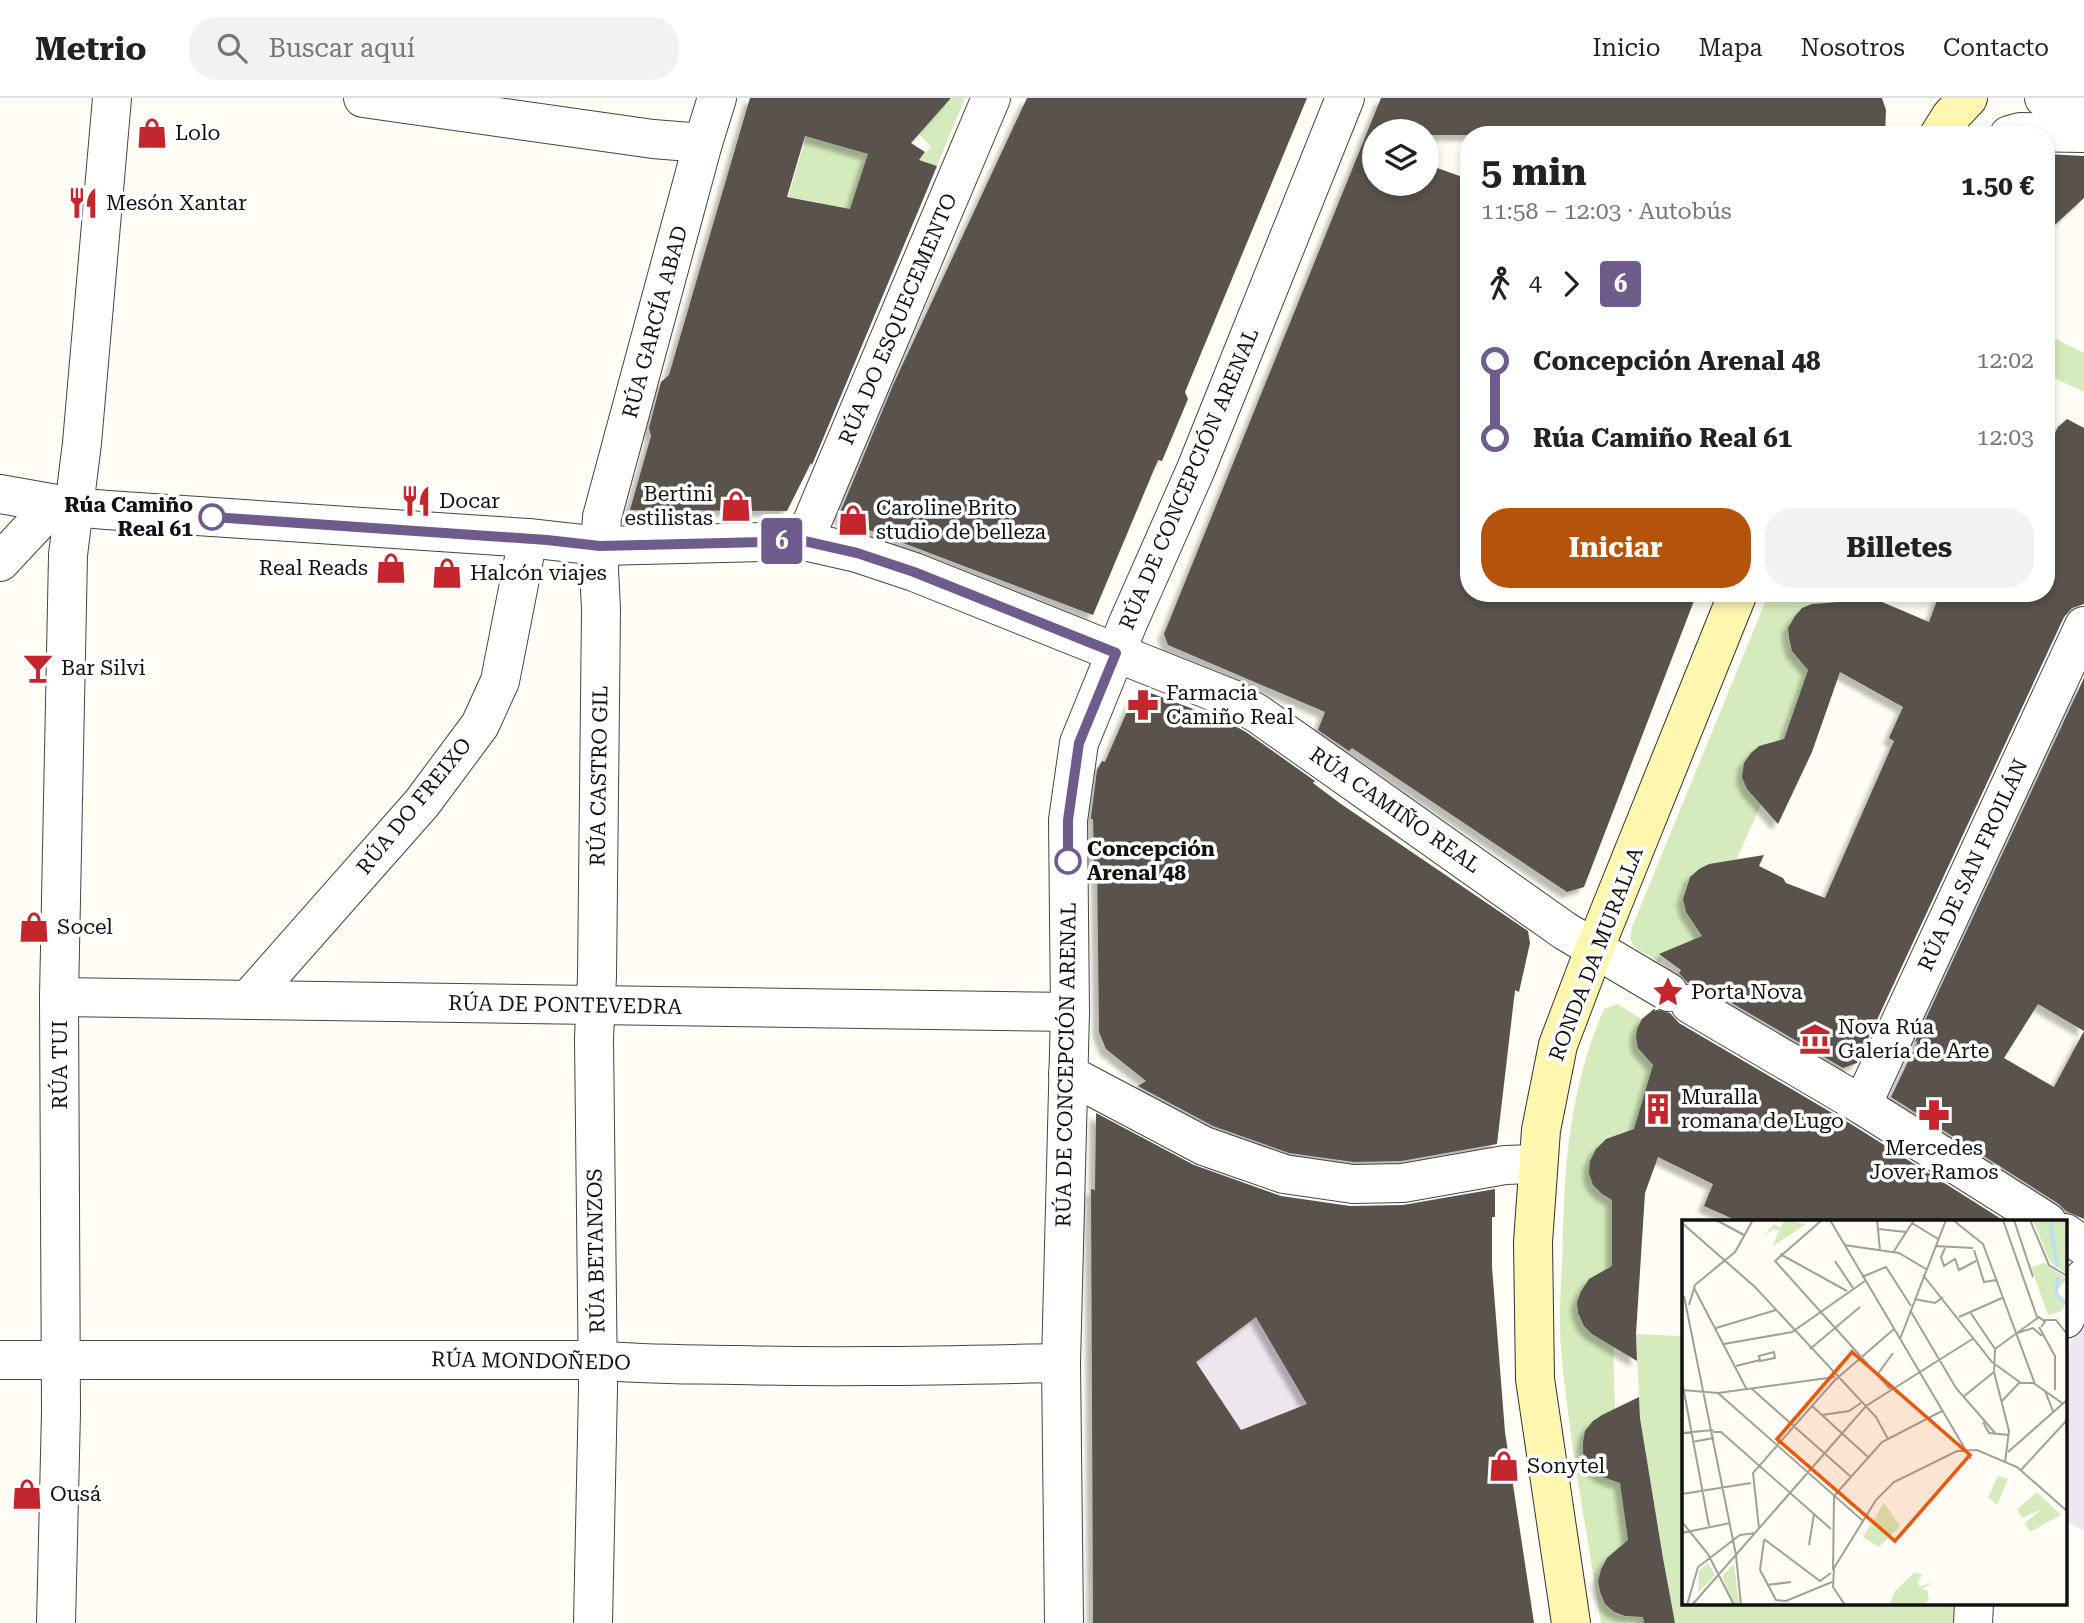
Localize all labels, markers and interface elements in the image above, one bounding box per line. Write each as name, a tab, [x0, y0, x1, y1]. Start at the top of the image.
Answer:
search box	[189, 17, 679, 80]
text: Metrio	[35, 29, 147, 68]
icon: search	[213, 29, 251, 67]
text: Buscar aquí	[269, 33, 415, 63]
text: Inicio	[1592, 34, 1660, 62]
text: Mapa	[1698, 34, 1763, 62]
text: Nosotros	[1801, 34, 1905, 62]
text: Contacto	[1943, 34, 2049, 62]
shop icon: Lolo	[135, 116, 169, 150]
map controls	[1362, 119, 1439, 196]
button: layers	[1362, 119, 1439, 196]
place label: Lolo	[175, 121, 220, 145]
text: 5 min	[1481, 150, 1587, 194]
text: 1.50 €	[1961, 171, 2034, 201]
restaurant icon: Mesón Xantar	[66, 186, 100, 220]
street label: RÚA DO ESQUECEMENTO	[833, 189, 962, 448]
place label: Mesón Xantar	[106, 191, 247, 215]
text: 11:58 – 12:03 · Autobús	[1481, 198, 1732, 225]
street label: RÚA GARCÍA ABAD	[617, 223, 692, 421]
icon: walk	[1481, 265, 1519, 303]
icon: forward	[1552, 265, 1590, 303]
text: 4	[1529, 270, 1542, 297]
text: 6	[1614, 270, 1627, 298]
street label: RÚA DE CONCEPCIÓN ARENAL	[1114, 324, 1264, 633]
text: Concepción Arenal 48	[1533, 346, 1821, 376]
text: 12:02	[1977, 347, 2034, 374]
text: Rúa Camiño Real 61	[1533, 423, 1792, 453]
text: 12:03	[1977, 424, 2034, 451]
place label: Bertini estilistas	[625, 482, 713, 530]
restaurant icon: Docar	[399, 484, 433, 518]
place label: Docar	[439, 489, 500, 513]
shop icon: Bertini estilistas	[719, 489, 753, 523]
place label: Rúa Camiño Real 61	[64, 493, 193, 541]
place label: Caroline Brito studio de belleza	[876, 496, 1047, 544]
shop icon: Caroline Brito studio de belleza	[836, 503, 870, 537]
marker: Rúa Camiño Real 61	[199, 504, 225, 530]
button: Iniciar	[1481, 508, 1751, 588]
button: Billetes	[1765, 508, 2034, 588]
line badge: 6	[759, 518, 805, 564]
text: 6	[775, 527, 789, 555]
shop icon: Real Reads	[374, 551, 408, 585]
place label: Real Reads	[259, 556, 368, 580]
shop icon: Halcón viajes	[430, 556, 464, 590]
place label: Halcón viajes	[470, 561, 607, 585]
bar icon: Bar Silvi	[21, 651, 55, 685]
place label: Bar Silvi	[61, 656, 146, 680]
place label: Farmacia Camiño Real	[1166, 681, 1294, 729]
street label: RÚA CASTRO GIL	[584, 685, 613, 867]
pharmacy icon: Farmacia Camiño Real	[1126, 688, 1160, 722]
street label: RÚA DO FREIXO	[351, 732, 476, 879]
street label: RÚA CAMIÑO REAL	[1305, 741, 1485, 878]
street label: RÚA DE SAN FROILÁN	[1912, 755, 2033, 975]
place label: Concepción Arenal 48	[1087, 837, 1215, 885]
street label: RONDA DA MURALLA	[1544, 844, 1648, 1064]
marker: Concepción Arenal 48	[1055, 848, 1081, 874]
street label: RÚA DE CONCEPCIÓN ARENAL	[1050, 902, 1081, 1228]
shop icon: Socel	[17, 910, 51, 944]
place label: Socel	[57, 915, 113, 939]
place icon: Porta Nova	[1651, 975, 1685, 1009]
place label: Porta Nova	[1691, 980, 1803, 1004]
street label: RÚA DE PONTEVEDRA	[448, 990, 683, 1019]
place label: Nova Rúa Galería de Arte	[1838, 1015, 1989, 1063]
street label: RÚA TUI	[47, 1020, 72, 1110]
museum icon: Nova Rúa Galería de Arte	[1798, 1022, 1832, 1056]
place label: Muralla romana de Lugo	[1681, 1085, 1844, 1133]
building icon: Muralla romana de Lugo	[1641, 1092, 1675, 1126]
pharmacy icon: Mercedes Jover Ramos	[1917, 1098, 1951, 1132]
place label: Mercedes Jover Ramos	[1869, 1136, 1999, 1184]
street label: RÚA BETANZOS	[582, 1168, 609, 1334]
inset map	[1682, 1220, 2066, 1606]
street label: RÚA MONDOÑEDO	[431, 1346, 631, 1375]
shop icon: Sonytel	[1487, 1449, 1521, 1483]
place label: Sonytel	[1527, 1454, 1606, 1478]
shop icon: Ousá	[10, 1477, 44, 1511]
place label: Ousá	[50, 1482, 102, 1506]

